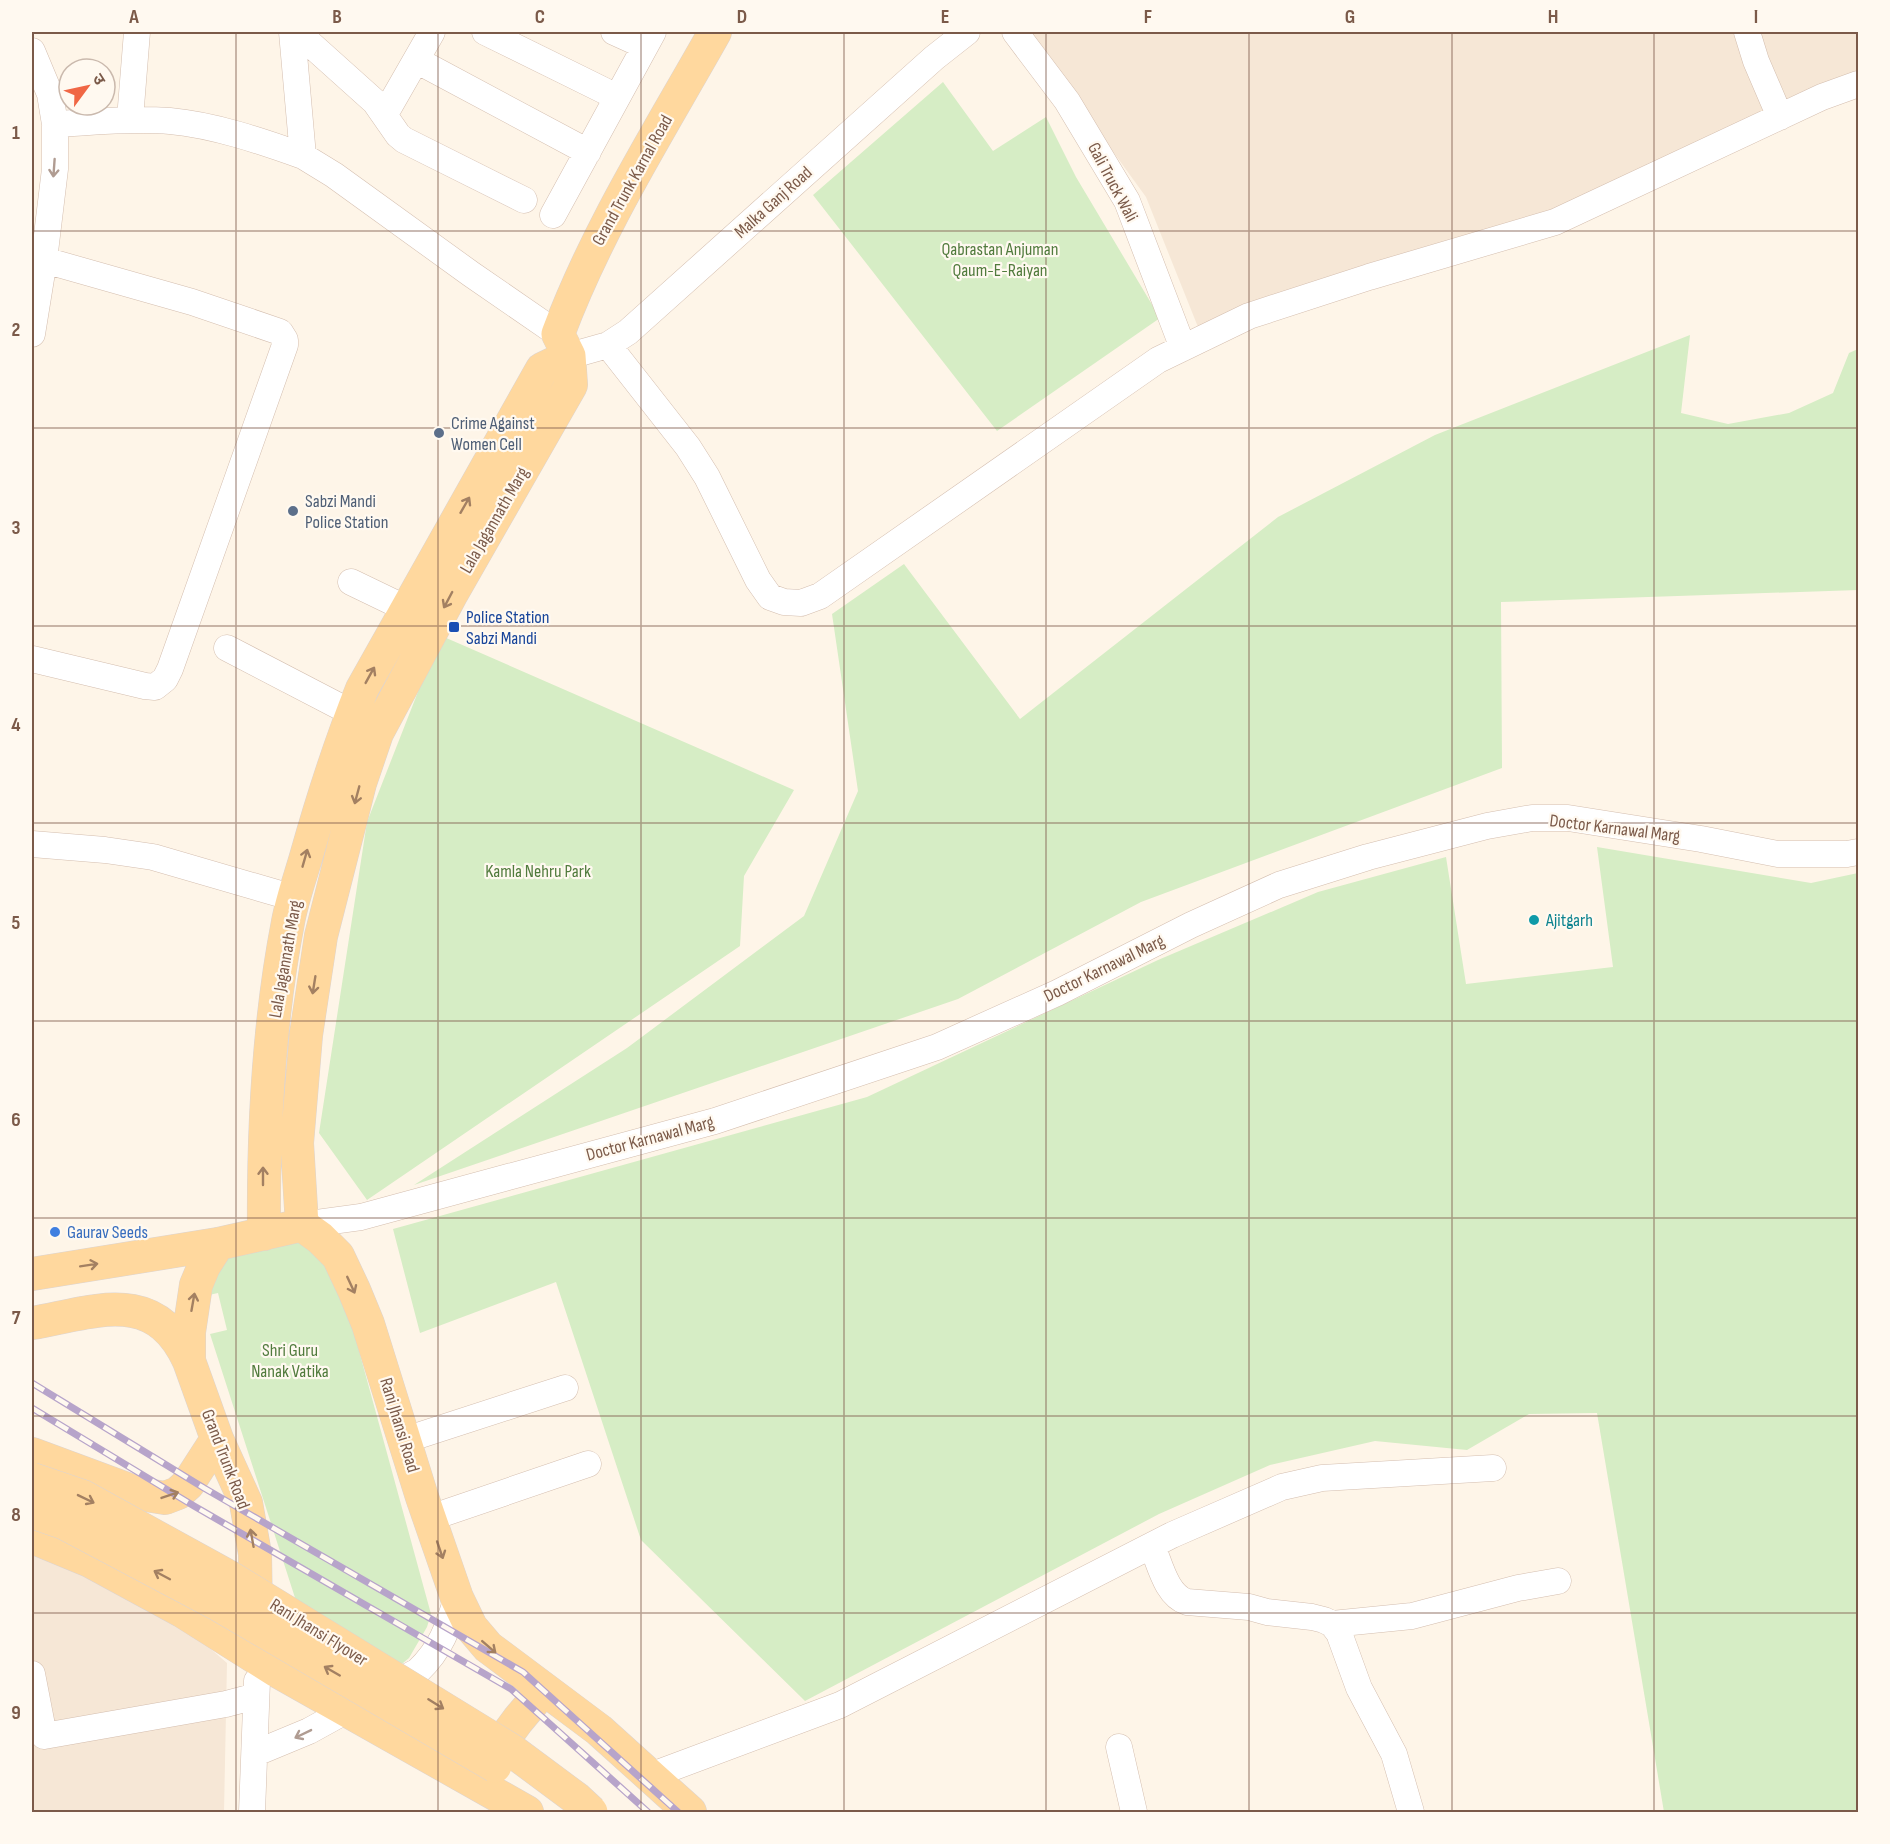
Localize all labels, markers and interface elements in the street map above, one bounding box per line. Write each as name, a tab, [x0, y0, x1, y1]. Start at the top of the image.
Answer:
text: A	[128, 5, 139, 29]
text: B	[332, 5, 342, 29]
text: C	[535, 5, 545, 29]
text: D	[737, 5, 747, 29]
text: E	[941, 5, 949, 29]
text: F	[1144, 5, 1152, 29]
text: G	[1345, 5, 1355, 29]
text: H	[1548, 5, 1558, 29]
text: I	[1754, 5, 1758, 29]
north arrow	[57, 57, 117, 117]
text: उ	[88, 71, 109, 89]
street label: Grand Trunk Karnal Road	[588, 111, 677, 249]
text: 1	[12, 121, 20, 145]
street label: Gali Truck Wali	[1083, 139, 1142, 225]
one-way arrow	[49, 158, 60, 178]
street label: Malka Ganj Road	[730, 162, 816, 243]
park label: Qabrastan Anjuman Qaum-E-Raiyan	[942, 239, 1058, 281]
text: 2	[12, 318, 20, 342]
place label: Crime Against Women Cell	[451, 413, 535, 455]
marker: Crime Against Women Cell	[432, 426, 446, 440]
street label: Lala Jagannath Marg	[456, 463, 533, 577]
place label: Sabzi Mandi Police Station	[305, 491, 388, 533]
one-way arrow	[460, 496, 471, 514]
marker: Sabzi Mandi Police Station	[286, 504, 300, 518]
text: 3	[12, 516, 21, 540]
one-way arrow	[442, 591, 453, 609]
place label: Police Station Sabzi Mandi	[466, 607, 549, 649]
marker: Police Station Sabzi Mandi	[447, 620, 461, 634]
one-way arrow	[364, 667, 376, 684]
text: 4	[11, 713, 21, 737]
one-way arrow	[351, 785, 362, 804]
street label: Doctor Karnawal Marg	[1548, 810, 1681, 847]
one-way arrow	[300, 849, 312, 868]
park label: Kamla Nehru Park	[485, 861, 591, 882]
street label: Lala Jagannath Marg	[265, 899, 306, 1020]
place label: Ajitgarh	[1545, 910, 1593, 931]
text: 5	[12, 911, 21, 935]
marker: Ajitgarh	[1527, 913, 1541, 927]
street label: Doctor Karnawal Marg	[1041, 930, 1168, 1007]
one-way arrow	[308, 975, 319, 994]
text: 6	[11, 1108, 21, 1132]
street label: Doctor Karnawal Marg	[584, 1111, 716, 1166]
one-way arrow	[258, 1166, 269, 1186]
place label: Gaurav Seeds	[67, 1222, 148, 1243]
marker: Gaurav Seeds	[48, 1225, 62, 1239]
one-way arrow	[79, 1259, 99, 1270]
one-way arrow	[346, 1276, 358, 1294]
one-way arrow	[188, 1293, 199, 1313]
text: 7	[12, 1306, 21, 1330]
park label: Shri Guru Nanak Vatika	[251, 1340, 329, 1382]
street label: Rani Jhansi Road	[375, 1375, 424, 1475]
street label: Grand Trunk Road	[197, 1406, 254, 1512]
one-way arrow	[161, 1488, 179, 1499]
one-way arrow	[77, 1493, 95, 1505]
text: 8	[11, 1503, 21, 1527]
one-way arrow	[246, 1528, 257, 1548]
one-way arrow	[436, 1540, 447, 1559]
one-way arrow	[154, 1569, 172, 1580]
street label: Rani Jhansi Flyover	[266, 1594, 371, 1671]
one-way arrow	[481, 1640, 497, 1653]
one-way arrow	[324, 1665, 341, 1677]
one-way arrow	[427, 1698, 444, 1710]
text: 9	[11, 1701, 21, 1725]
one-way arrow	[294, 1729, 312, 1741]

